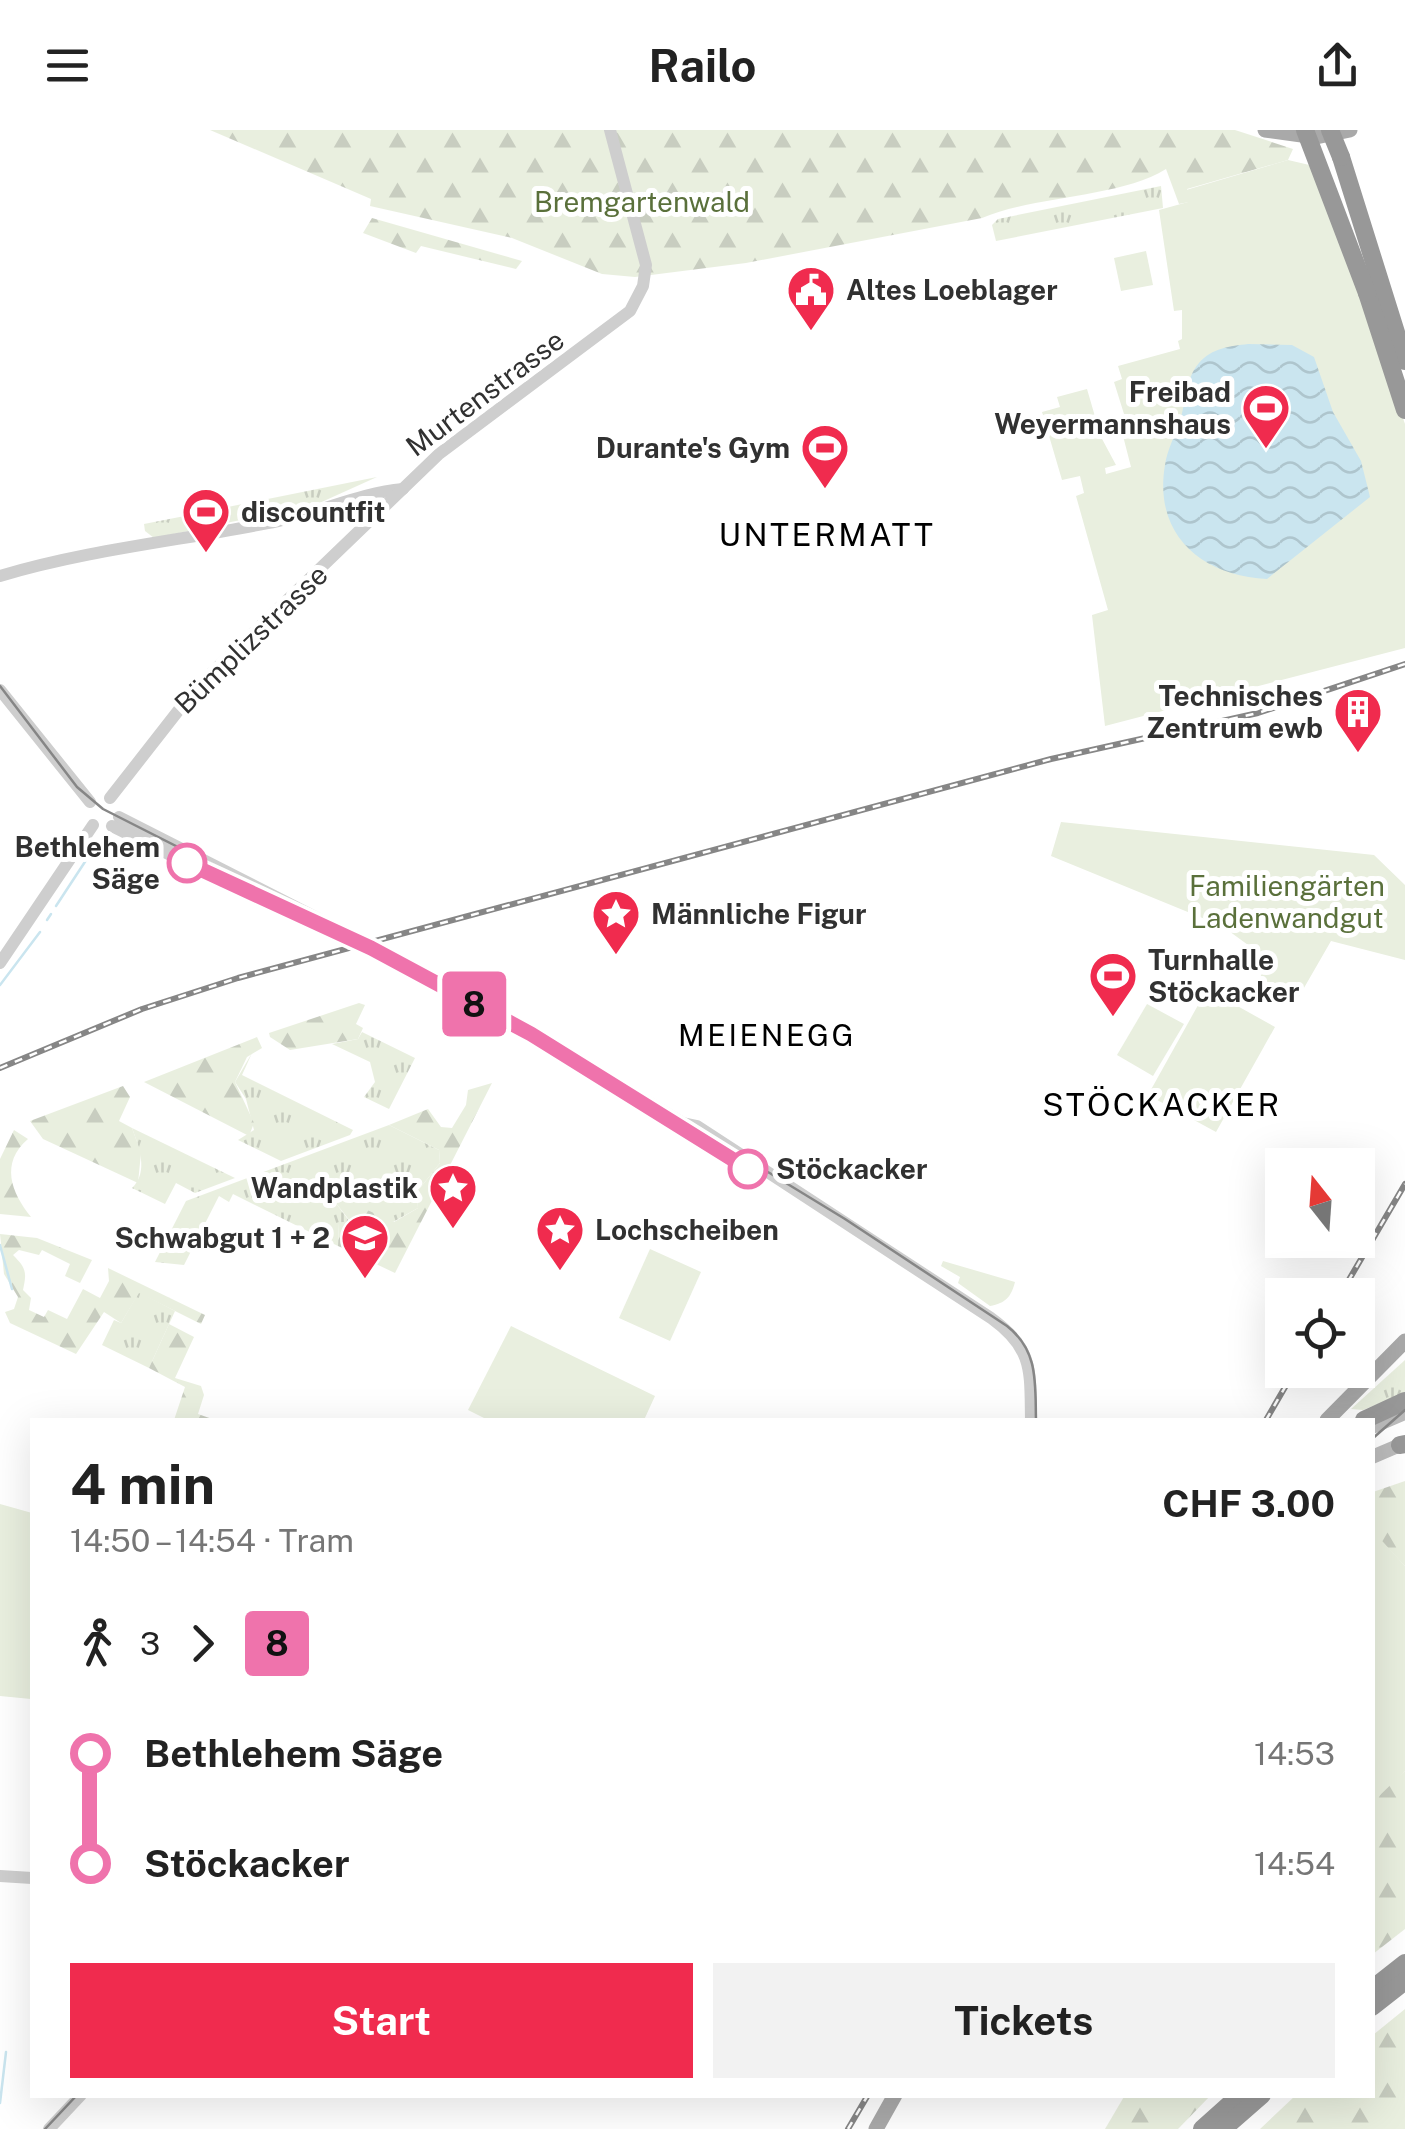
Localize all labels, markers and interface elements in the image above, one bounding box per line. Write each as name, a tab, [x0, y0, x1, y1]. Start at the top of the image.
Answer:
icon: menu	[40, 38, 95, 93]
icon: share	[1310, 38, 1365, 93]
text: Railo	[649, 39, 756, 92]
park label: Bremgartenwald	[534, 185, 750, 218]
public building icon: Altes Loeblager	[785, 264, 837, 332]
place label: Altes Loeblager	[846, 273, 1058, 306]
street label: Murtenstrasse	[399, 323, 570, 463]
place label: Freibad Weyermannshaus	[994, 375, 1231, 440]
sports icon: Freibad Weyermannshaus	[1240, 382, 1292, 450]
sports icon: Durante's Gym	[799, 422, 851, 490]
place label: Durante's Gym	[596, 431, 790, 464]
sports icon: discountfit	[180, 486, 232, 554]
place label: discountfit	[241, 495, 385, 528]
district label: UNTERMATT	[719, 516, 935, 553]
street label: Bümplizstrasse	[167, 557, 334, 720]
place label: Technisches Zentrum ewb	[1146, 679, 1323, 744]
building icon: Technisches Zentrum ewb	[1332, 686, 1384, 754]
place label: Bethlehem Säge	[14, 830, 160, 895]
marker: Bethlehem Säge	[168, 844, 206, 882]
park label: Familiengärten Ladenwandgut	[1189, 869, 1385, 934]
place icon: Männliche Figur	[590, 888, 642, 956]
place label: Männliche Figur	[651, 897, 867, 930]
place label: Turnhalle Stöckacker	[1148, 943, 1300, 1008]
sports icon: Turnhalle Stöckacker	[1087, 950, 1139, 1018]
line badge: 8	[442, 972, 506, 1036]
text: 8	[462, 984, 486, 1025]
district label: MEIENEGG	[678, 1017, 856, 1053]
district label: STÖCKACKER	[1042, 1086, 1282, 1123]
north arrow	[1265, 1148, 1375, 1258]
map controls	[1265, 1148, 1375, 1388]
marker: Stöckacker	[729, 1150, 767, 1188]
place label: Stöckacker	[776, 1152, 928, 1185]
place icon: Wandplastik	[427, 1162, 479, 1230]
place label: Wandplastik	[251, 1171, 418, 1204]
place icon: Lochscheiben	[534, 1204, 586, 1272]
school or university icon: Schwabgut 1 + 2	[339, 1212, 391, 1280]
place label: Lochscheiben	[595, 1213, 779, 1246]
place label: Schwabgut 1 + 2	[114, 1221, 330, 1254]
button: locate	[1265, 1278, 1375, 1388]
text: 4 min	[70, 1452, 215, 1516]
text: CHF 3.00	[1162, 1481, 1335, 1526]
text: 14:50 – 14:54 · Tram	[70, 1522, 354, 1559]
icon: walk	[70, 1616, 125, 1671]
icon: forward	[175, 1616, 230, 1671]
text: 8	[265, 1623, 289, 1664]
text: 3	[140, 1625, 160, 1662]
text: Bethlehem Säge	[144, 1731, 443, 1776]
text: 14:53	[1254, 1735, 1335, 1772]
text: Stöckacker	[144, 1841, 350, 1886]
text: 14:54	[1254, 1845, 1335, 1882]
button: Start	[70, 1963, 693, 2078]
button: Tickets	[713, 1963, 1335, 2078]

